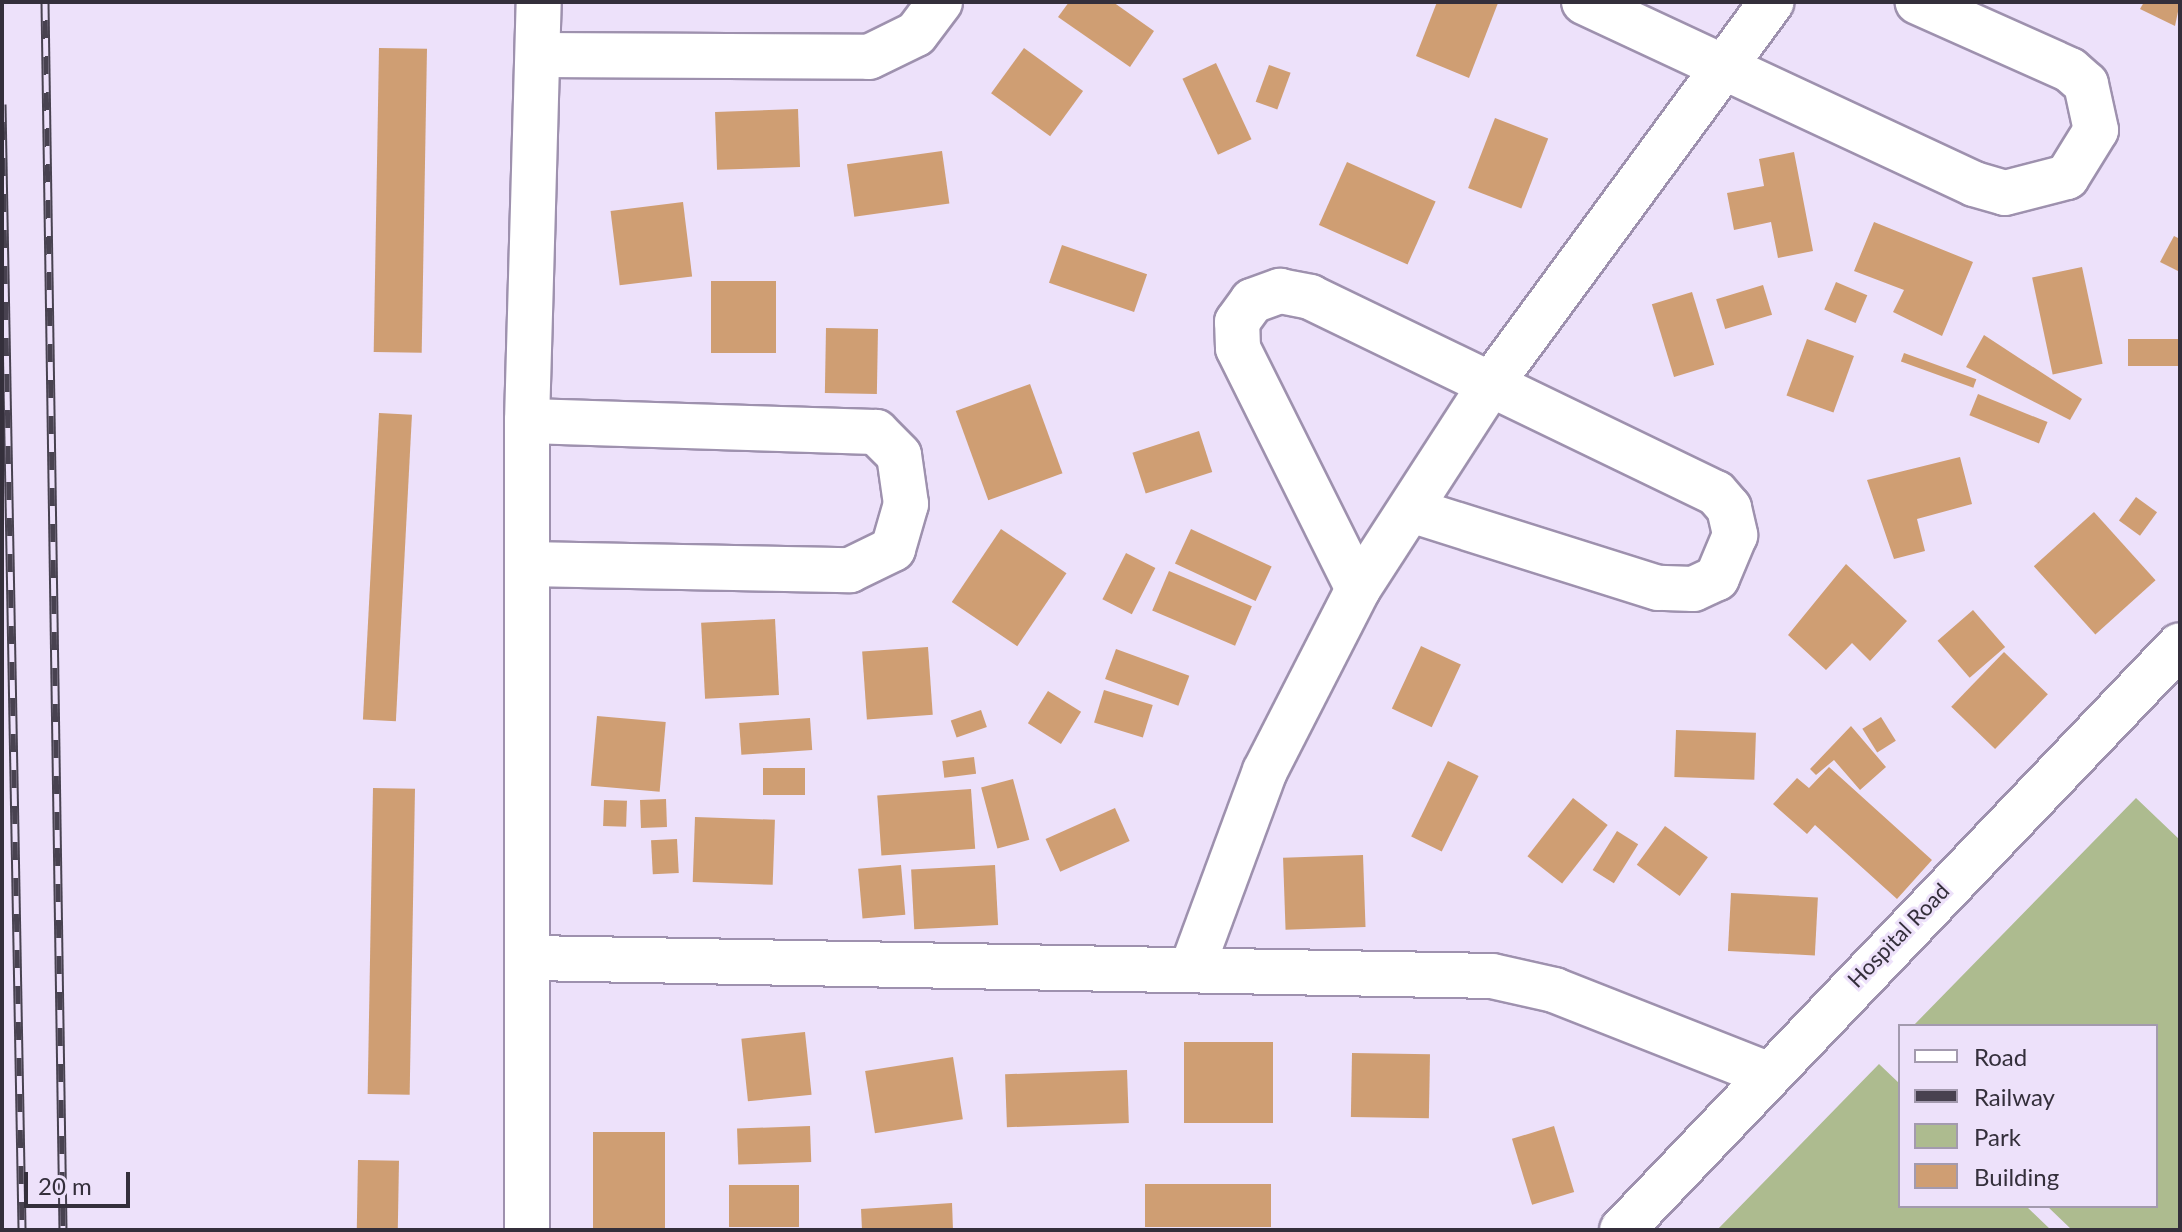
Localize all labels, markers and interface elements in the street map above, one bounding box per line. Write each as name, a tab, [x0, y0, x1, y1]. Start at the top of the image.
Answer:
street label: Hospital Road	[1842, 877, 1954, 993]
legend	[1898, 1024, 2158, 1208]
text: Road	[1974, 1042, 2027, 1071]
text: Railway	[1974, 1082, 2055, 1111]
text: Park	[1974, 1122, 2021, 1151]
scale bar	[28, 1156, 134, 1206]
text: Building	[1974, 1162, 2059, 1191]
text: 20 m	[38, 1171, 92, 1200]

